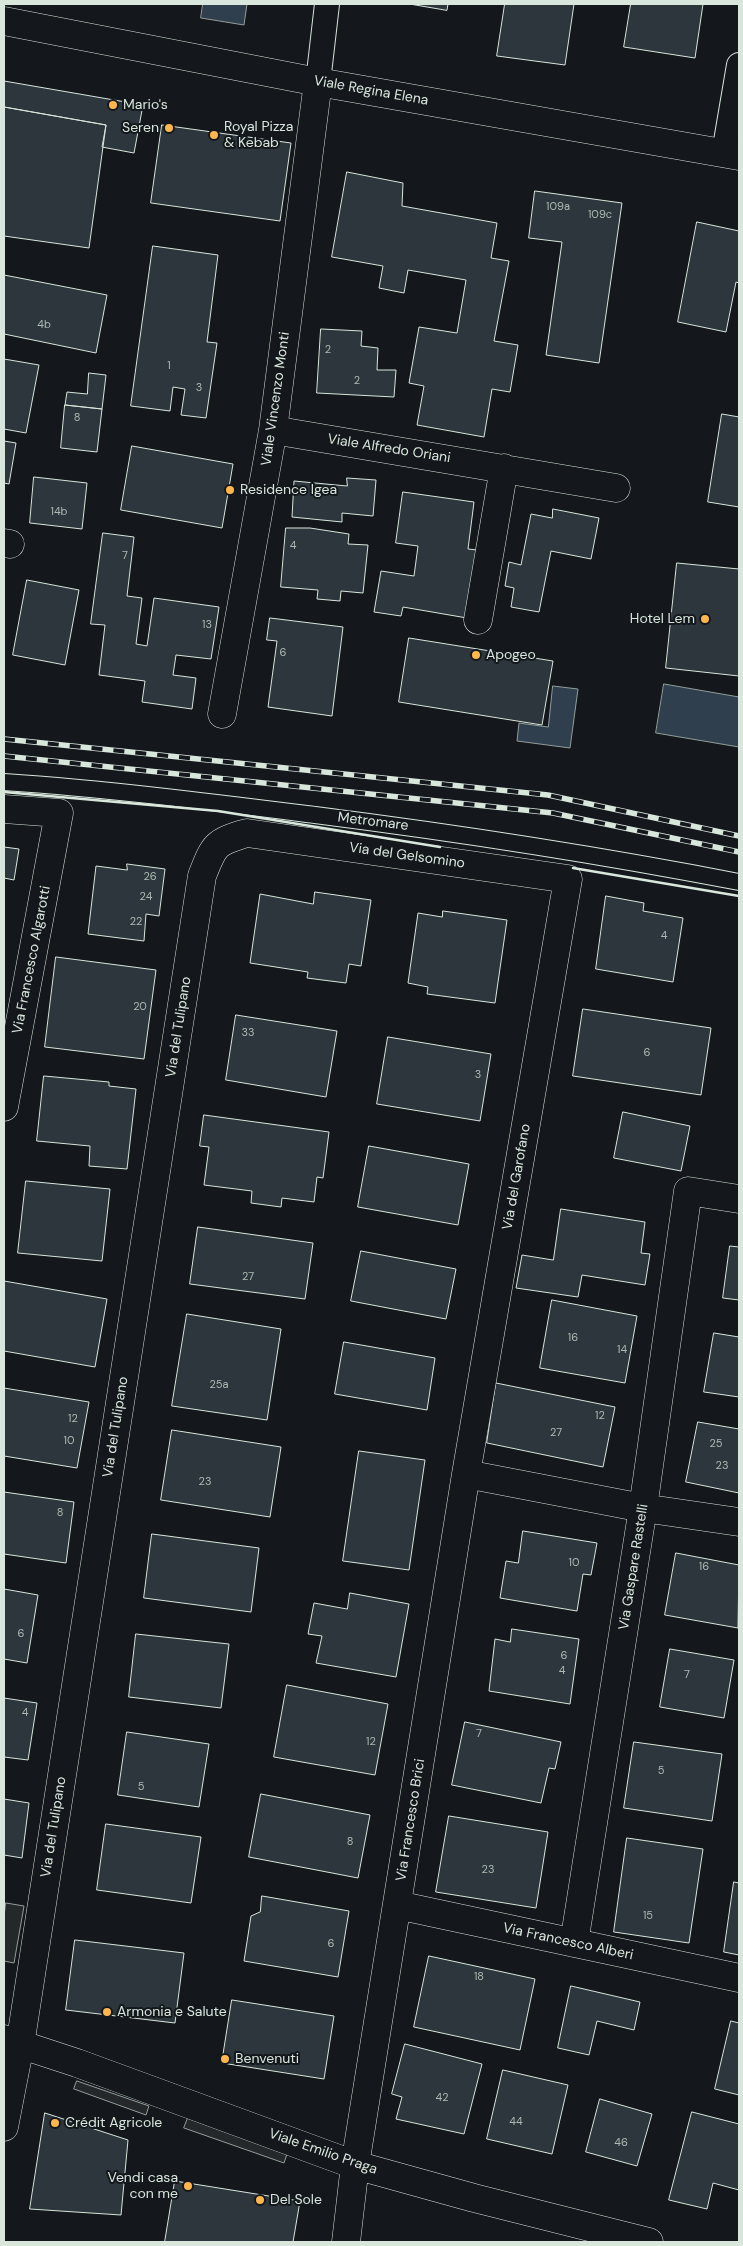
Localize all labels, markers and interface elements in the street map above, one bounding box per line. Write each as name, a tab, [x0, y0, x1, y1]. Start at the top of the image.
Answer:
street label: Viale Regina Elena	[312, 73, 430, 109]
place label: Mario's	[123, 97, 168, 113]
marker: Mario's	[107, 99, 119, 111]
place label: Royal Pizza & Kebab	[224, 119, 293, 152]
place label: Seren	[122, 120, 159, 136]
marker: Seren	[163, 122, 175, 134]
marker: Royal Pizza & Kebab	[208, 129, 220, 141]
house number: 109a	[546, 200, 570, 214]
house number: 109c	[588, 208, 612, 222]
house number: 4b	[37, 318, 51, 332]
street label: Viale Vincenzo Monti	[258, 331, 294, 467]
house number: 2	[325, 343, 331, 357]
house number: 1	[167, 359, 171, 373]
house number: 2	[354, 374, 360, 388]
house number: 3	[196, 381, 202, 395]
house number: 8	[74, 411, 80, 425]
street label: Viale Alfredo Oriani	[326, 431, 452, 467]
place label: Residence Igea	[240, 482, 337, 498]
marker: Residence Igea	[224, 484, 236, 496]
house number: 14b	[51, 505, 67, 519]
house number: 4	[290, 539, 296, 553]
house number: 7	[122, 549, 128, 563]
place label: Hotel Lem	[630, 611, 695, 627]
marker: Hotel Lem	[699, 613, 711, 625]
house number: 13	[202, 618, 212, 632]
house number: 6	[280, 646, 286, 660]
place label: Apogeo	[486, 647, 536, 663]
marker: Apogeo	[470, 649, 482, 661]
street label: Metromare	[337, 809, 409, 835]
street label: Via del Gelsomino	[348, 840, 466, 872]
house number: 26	[143, 870, 157, 884]
street label: Via Francesco Algarotti	[9, 885, 55, 1035]
house number: 24	[140, 890, 152, 904]
house number: 22	[130, 915, 142, 929]
house number: 4	[661, 929, 667, 943]
street label: Via del Tulipano	[163, 975, 195, 1079]
house number: 20	[133, 1000, 147, 1014]
house number: 33	[241, 1026, 255, 1040]
house number: 6	[644, 1046, 650, 1060]
house number: 3	[475, 1068, 481, 1082]
street label: Via del Garofano	[499, 1123, 535, 1231]
house number: 27	[242, 1270, 254, 1284]
house number: 16	[568, 1331, 578, 1345]
house number: 14	[617, 1343, 627, 1357]
street label: Via del Tulipano	[100, 1375, 132, 1479]
house number: 25a	[209, 1378, 229, 1392]
house number: 12	[595, 1409, 605, 1423]
house number: 12	[68, 1412, 78, 1426]
house number: 27	[550, 1426, 562, 1440]
house number: 10	[64, 1434, 74, 1448]
house number: 25	[709, 1437, 723, 1451]
house number: 23	[716, 1459, 728, 1473]
house number: 23	[199, 1475, 211, 1489]
street label: Via Gaspare Rastelli	[616, 1503, 652, 1631]
house number: 8	[57, 1506, 63, 1520]
house number: 10	[569, 1556, 579, 1570]
house number: 16	[699, 1560, 709, 1574]
house number: 6	[18, 1627, 24, 1641]
house number: 6	[561, 1649, 567, 1663]
house number: 4	[559, 1664, 565, 1678]
house number: 7	[684, 1668, 690, 1682]
house number: 4	[22, 1706, 28, 1720]
house number: 7	[476, 1727, 482, 1741]
house number: 12	[366, 1735, 376, 1749]
street label: Via Francesco Brici	[393, 1758, 429, 1882]
house number: 5	[658, 1764, 664, 1778]
street label: Via del Tulipano	[38, 1775, 70, 1879]
house number: 5	[138, 1780, 144, 1794]
house number: 8	[347, 1835, 353, 1849]
house number: 23	[482, 1863, 494, 1877]
house number: 15	[643, 1909, 653, 1923]
street label: Via Francesco Alberi	[501, 1920, 635, 1964]
house number: 6	[328, 1937, 334, 1951]
house number: 18	[474, 1970, 484, 1984]
place label: Armonia e Salute	[117, 2004, 227, 2020]
marker: Armonia e Salute	[101, 2006, 113, 2018]
place label: Benvenuti	[235, 2051, 299, 2067]
marker: Benvenuti	[219, 2053, 231, 2065]
house number: 42	[435, 2091, 449, 2105]
place label: Crédit Agricole	[65, 2115, 162, 2131]
house number: 44	[509, 2115, 523, 2129]
marker: Crédit Agricole	[49, 2117, 61, 2129]
street label: Viale Emilio Praga	[266, 2126, 380, 2178]
house number: 46	[614, 2136, 628, 2150]
place label: Vendi casa con me	[107, 2170, 178, 2202]
marker: Vendi casa con me	[182, 2180, 194, 2192]
place label: Del Sole	[270, 2192, 322, 2208]
marker: Del Sole	[254, 2194, 266, 2206]

